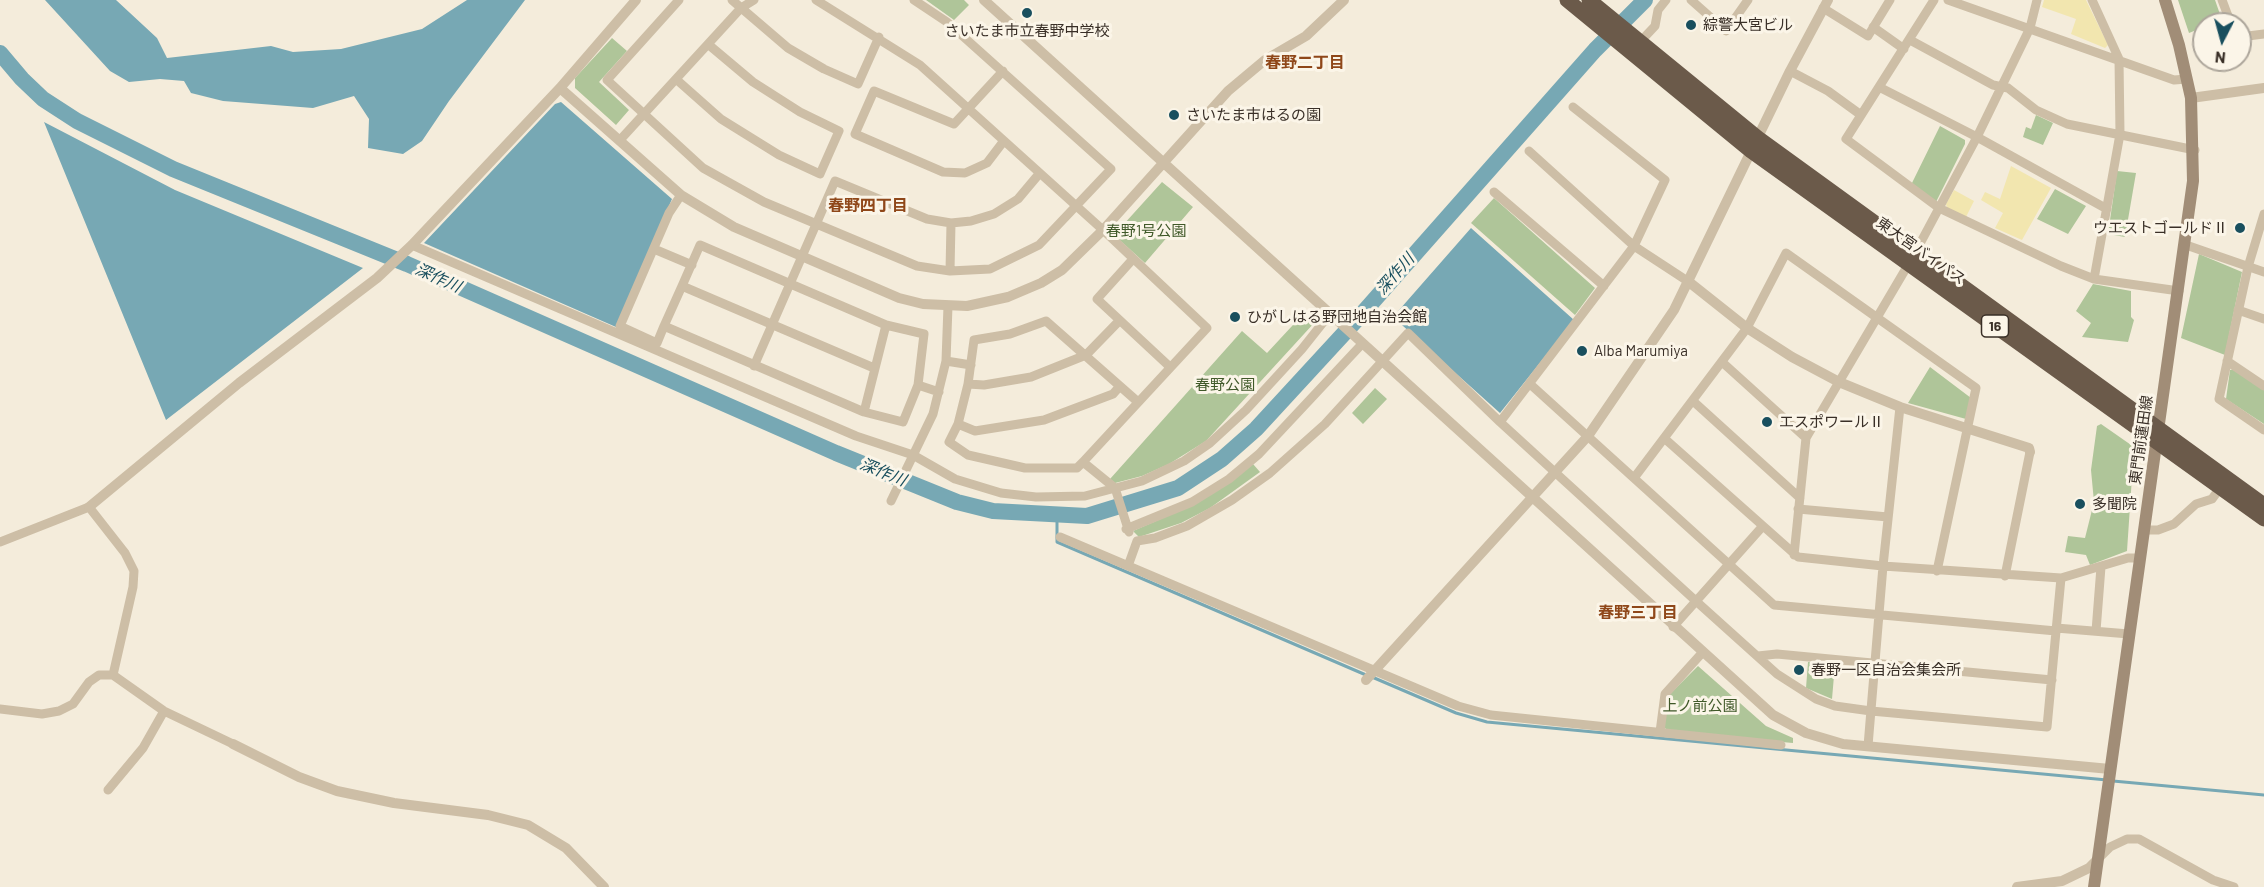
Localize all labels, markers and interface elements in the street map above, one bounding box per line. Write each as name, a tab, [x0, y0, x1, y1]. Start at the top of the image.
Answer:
marker: さいたま市立春野中学校	[1020, 6, 1034, 20]
north arrow	[2192, 12, 2252, 72]
place label: 綜警大宮ビル	[1703, 16, 1793, 34]
marker: 綜警大宮ビル	[1684, 18, 1698, 32]
place label: さいたま市立春野中学校	[945, 22, 1109, 40]
text: N	[2214, 48, 2227, 68]
district label: 春野二丁目	[1265, 53, 1345, 73]
place label: さいたま市はるの園	[1186, 106, 1321, 124]
marker: さいたま市はるの園	[1167, 108, 1181, 122]
district label: 春野四丁目	[828, 196, 908, 216]
street label: 東大宮バイパス	[1873, 214, 1969, 288]
place label: ウエストゴールドⅡ	[2093, 219, 2228, 237]
marker: ウエストゴールドⅡ	[2233, 221, 2247, 235]
park label: 春野1号公園	[1106, 222, 1186, 240]
water label: 深作川	[1372, 250, 1418, 298]
water label: 深作川	[412, 259, 464, 297]
place label: ひがしはる野団地自治会館	[1247, 308, 1427, 326]
marker: ひがしはる野団地自治会館	[1228, 310, 1242, 324]
road number: 16	[1982, 315, 2008, 337]
place label: Alba Marumiya	[1594, 342, 1688, 360]
marker: Alba Marumiya	[1575, 344, 1589, 358]
park label: 春野公園	[1195, 376, 1255, 394]
street label: 東門前蓮田線	[2126, 394, 2156, 486]
place label: エスポワールⅡ	[1779, 413, 1884, 431]
marker: エスポワールⅡ	[1760, 415, 1774, 429]
water label: 深作川	[857, 454, 909, 490]
place label: 多聞院	[2092, 495, 2137, 513]
marker: 多聞院	[2073, 497, 2087, 511]
district label: 春野三丁目	[1598, 603, 1678, 623]
place label: 春野一区自治会集会所	[1811, 661, 1961, 679]
marker: 春野一区自治会集会所	[1792, 663, 1806, 677]
park label: 上ノ前公園	[1663, 697, 1737, 715]

